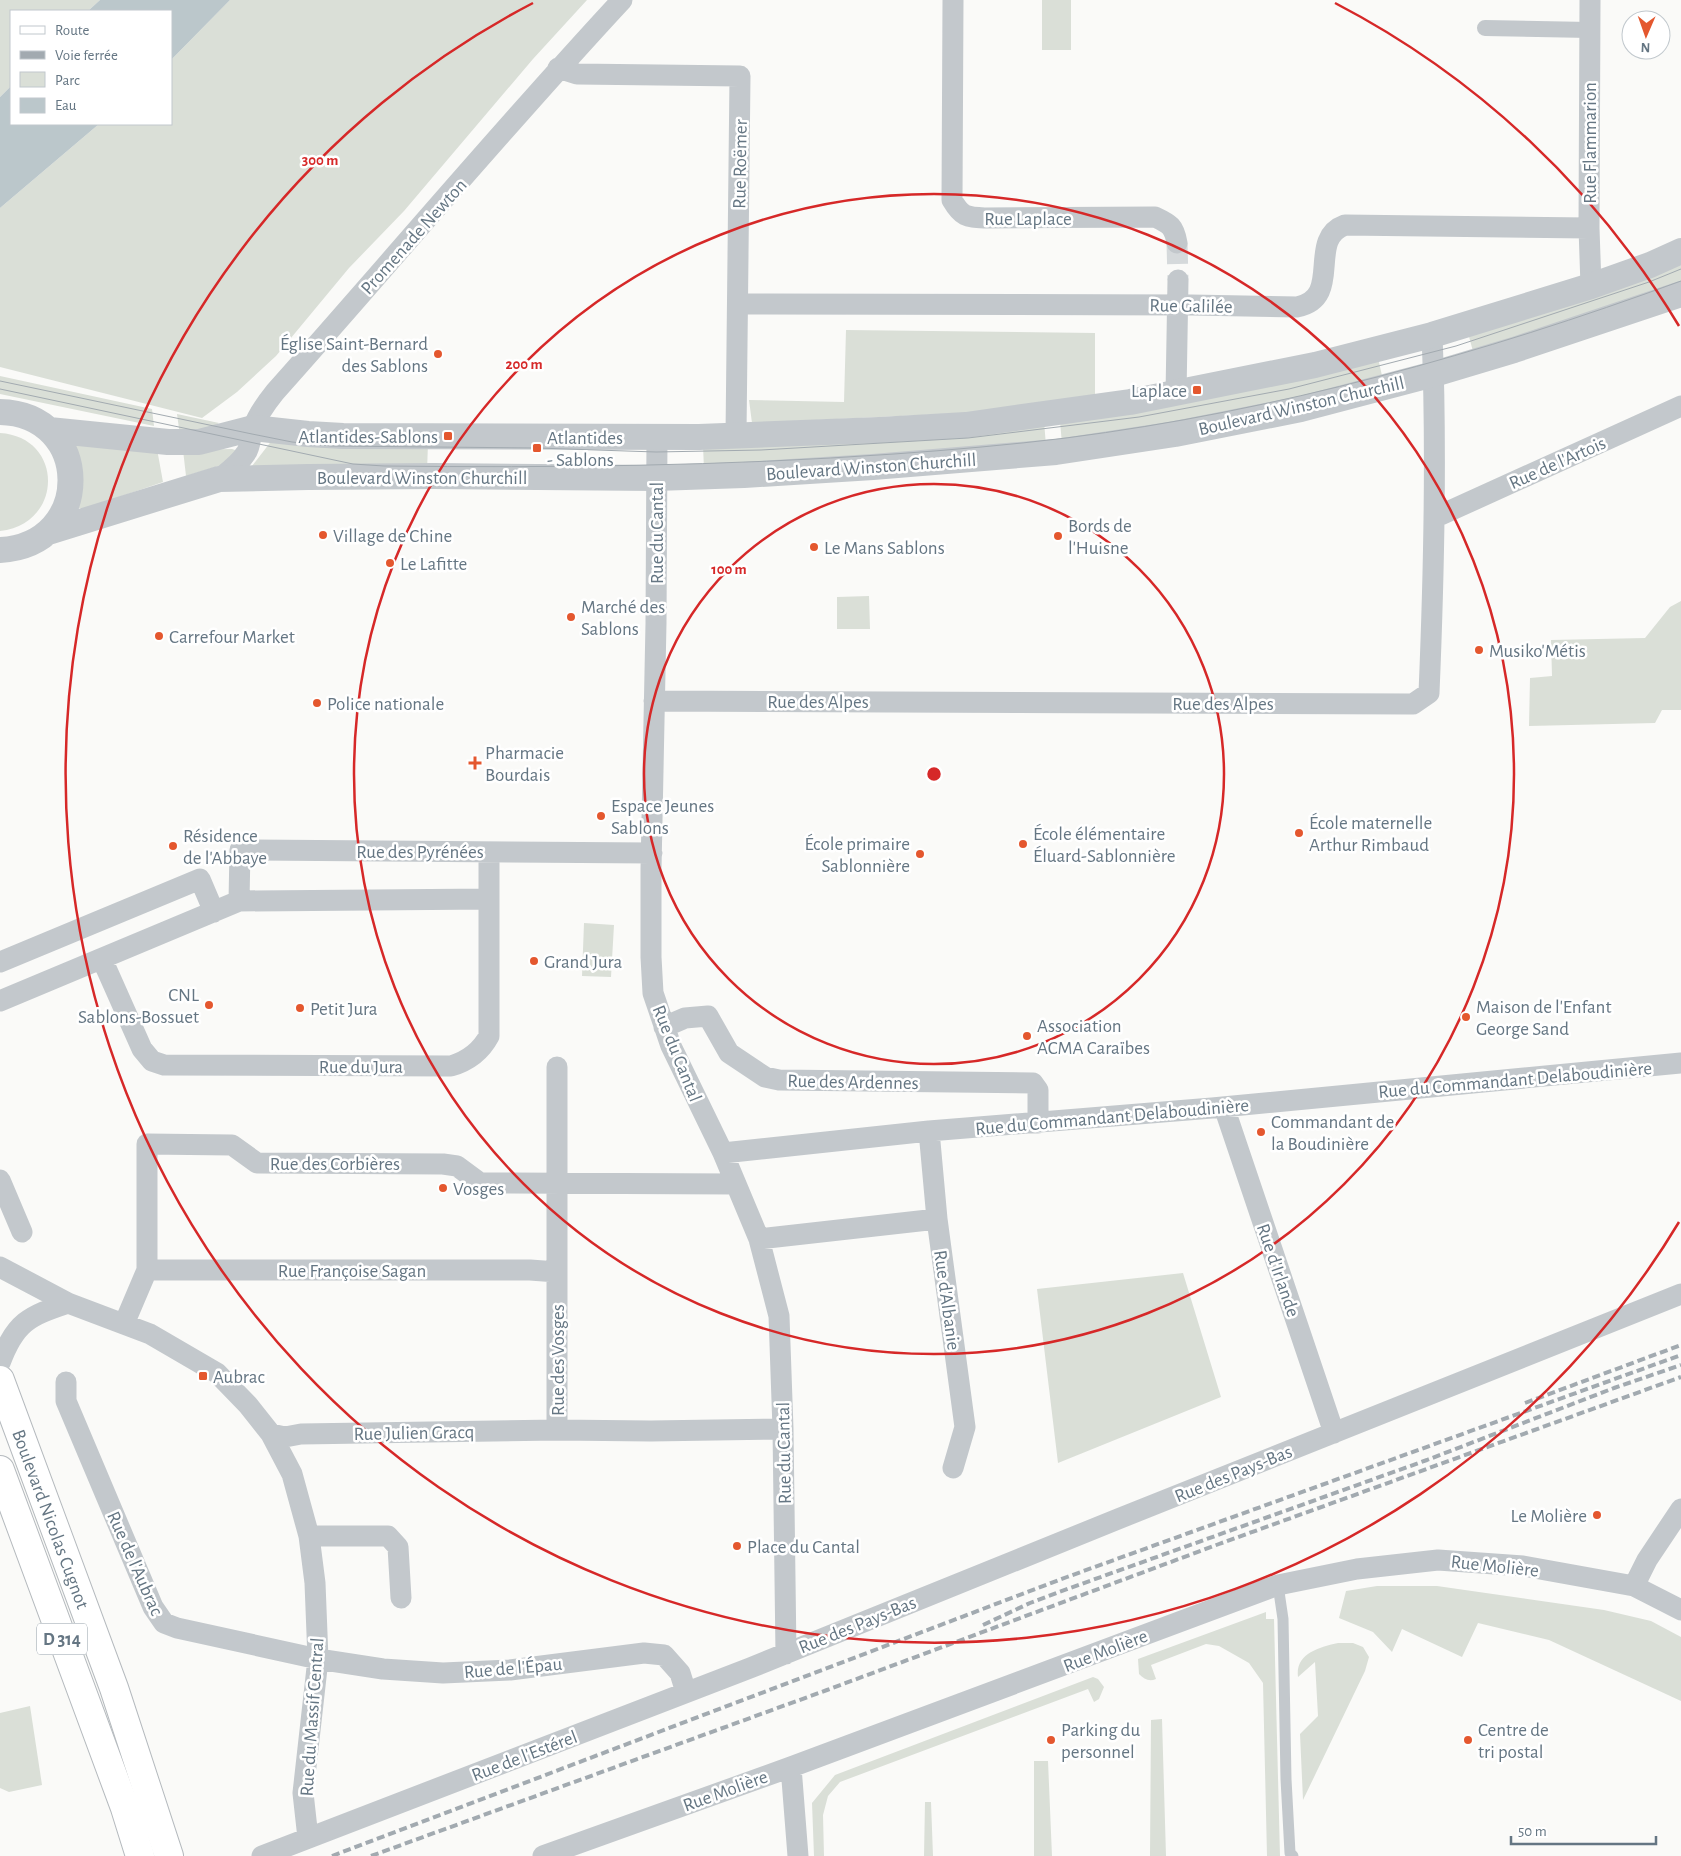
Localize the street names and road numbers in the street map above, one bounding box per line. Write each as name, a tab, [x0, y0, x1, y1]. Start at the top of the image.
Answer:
street label: Rue Flammarion	[1581, 82, 1600, 204]
street label: Rue Roëmer	[730, 119, 751, 209]
street label: Promenade Newton	[358, 176, 471, 298]
street label: Rue Laplace	[984, 210, 1072, 229]
street label: Rue Galilée	[1149, 296, 1233, 317]
street label: Boulevard Winston Churchill	[1197, 374, 1406, 439]
street label: Rue de l'Artois	[1506, 434, 1609, 493]
street label: Boulevard Winston Churchill	[765, 451, 977, 484]
street label: Boulevard Winston Churchill	[317, 469, 527, 488]
street label: Rue du Cantal	[648, 482, 667, 584]
street label: Rue des Alpes	[767, 693, 869, 712]
street label: Rue des Alpes	[1172, 695, 1274, 714]
street label: Rue des Pyrénées	[356, 843, 484, 862]
street label: Rue du Cantal	[649, 1003, 705, 1105]
street label: Rue du Jura	[319, 1058, 403, 1077]
street label: Rue du Commandant Delaboudinière	[1377, 1059, 1653, 1102]
street label: Rue des Ardennes	[787, 1072, 919, 1093]
street label: Rue du Commandant Delaboudinière	[974, 1096, 1250, 1139]
street label: Rue des Corbières	[270, 1155, 400, 1174]
street label: Rue d'Irlande	[1253, 1221, 1302, 1320]
street label: Rue d'Albanie	[930, 1249, 963, 1351]
street label: Rue Françoise Sagan	[278, 1262, 426, 1281]
street label: Rue des Vosges	[549, 1304, 568, 1416]
street label: Rue du Cantal	[774, 1402, 795, 1504]
street label: Rue Julien Gracq	[353, 1423, 475, 1444]
street label: Boulevard Nicolas Cugnot	[8, 1427, 92, 1612]
street label: Rue des Pays-Bas	[1172, 1442, 1295, 1507]
street label: Rue de l'Aubrac	[103, 1509, 166, 1619]
street label: Rue Molière	[1450, 1552, 1540, 1581]
street label: Rue des Pays-Bas	[796, 1593, 919, 1658]
road number: D 314	[37, 1624, 87, 1655]
street label: Rue Molière	[1061, 1627, 1150, 1676]
street label: Rue du Massif Central	[297, 1637, 328, 1797]
street label: Rue de l'Épau	[463, 1653, 563, 1682]
street label: Rue de l'Estérel	[469, 1728, 580, 1785]
street label: Rue Molière	[681, 1767, 770, 1815]

